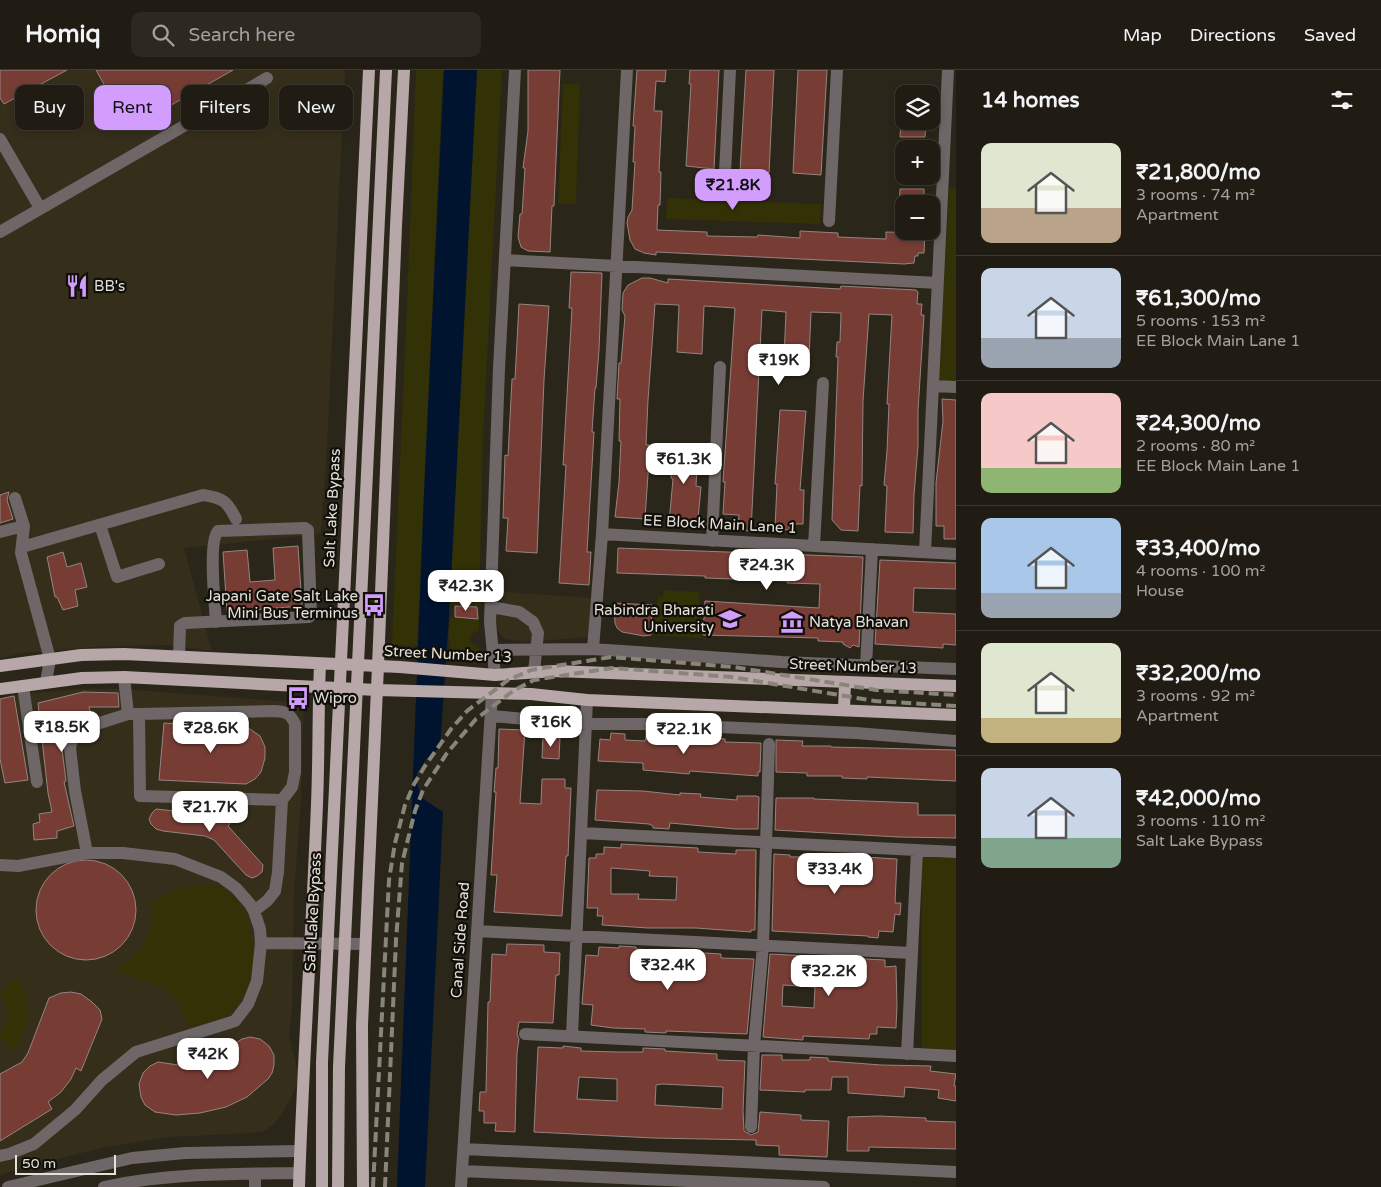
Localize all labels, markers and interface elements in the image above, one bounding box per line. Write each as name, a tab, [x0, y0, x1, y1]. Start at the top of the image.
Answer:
search box	[131, 12, 481, 57]
text: Homiq	[25, 20, 101, 49]
icon: search	[149, 21, 177, 49]
text: Search here	[189, 24, 295, 46]
text: Map	[1123, 24, 1162, 46]
text: Directions	[1190, 24, 1276, 46]
text: Saved	[1304, 24, 1356, 46]
chip: Buy	[15, 85, 84, 130]
chip: Rent	[94, 85, 171, 130]
chip: Filters	[181, 85, 269, 130]
chip: New	[279, 85, 353, 130]
map controls	[895, 85, 940, 240]
button: layers	[895, 85, 940, 130]
icon: filters	[1328, 86, 1356, 114]
text: 14 homes	[981, 88, 1080, 113]
button: +	[895, 140, 940, 185]
text: ₹21,800/mo	[1136, 160, 1261, 185]
icon: home	[1021, 163, 1081, 223]
pin: ₹21.8K	[692, 168, 774, 211]
text: ₹21.8K	[706, 175, 760, 195]
text: 3 rooms · 74 m²	[1136, 185, 1255, 205]
button: −	[895, 195, 940, 240]
text: Apartment	[1136, 205, 1219, 225]
restaurant icon: BB's	[64, 273, 90, 299]
place label: BB's	[94, 277, 125, 295]
text: ₹61,300/mo	[1136, 286, 1261, 311]
icon: home	[1021, 288, 1081, 348]
text: 5 rooms · 153 m²	[1136, 311, 1265, 331]
text: EE Block Main Lane 1	[1136, 331, 1300, 351]
pin: ₹19K	[749, 344, 809, 386]
text: ₹19K	[759, 350, 799, 370]
text: ₹24,300/mo	[1136, 411, 1261, 436]
icon: home	[1021, 413, 1081, 473]
text: 2 rooms · 80 m²	[1136, 436, 1255, 456]
pin: ₹61.3K	[643, 442, 725, 485]
street label: Salt Lake Bypass	[320, 448, 344, 568]
text: ₹61.3K	[657, 449, 711, 469]
text: EE Block Main Lane 1	[1136, 456, 1300, 476]
street label: EE Block Main Lane 1	[643, 511, 797, 537]
text: ₹33,400/mo	[1136, 536, 1260, 561]
icon: home	[1021, 538, 1081, 598]
pin: ₹24.3K	[726, 548, 808, 591]
text: ₹24.3K	[740, 555, 794, 575]
text: 4 rooms · 100 m²	[1136, 561, 1265, 581]
pin: ₹42.3K	[425, 570, 507, 612]
text: ₹42.3K	[439, 576, 493, 596]
text: House	[1136, 581, 1184, 601]
place label: Japani Gate Salt Lake Mini Bus Terminus	[206, 587, 358, 622]
bus stop icon: Japani Gate Salt Lake Mini Bus Terminus	[361, 592, 387, 618]
place label: Rabindra Bharati University	[594, 601, 714, 636]
school or university icon: Rabindra Bharati University	[717, 606, 743, 632]
museum icon: Natya Bhavan	[779, 609, 805, 635]
place label: Natya Bhavan	[809, 613, 908, 631]
street label: Street Number 13	[384, 642, 512, 666]
street label: Street Number 13	[789, 655, 917, 677]
text: ₹32,200/mo	[1136, 661, 1261, 686]
icon: home	[1021, 663, 1081, 723]
bus stop icon: Wipro	[285, 685, 311, 711]
text: 3 rooms · 92 m²	[1136, 686, 1255, 706]
place label: Wipro	[314, 689, 357, 707]
pin: ₹16K	[521, 706, 581, 748]
text: Apartment	[1136, 706, 1219, 726]
pin: ₹18.5K	[21, 710, 103, 753]
pin: ₹28.6K	[170, 712, 252, 754]
text: ₹16K	[531, 712, 571, 732]
pin: ₹22.1K	[643, 712, 725, 755]
text: ₹18.5K	[35, 717, 89, 737]
text: ₹28.6K	[184, 718, 238, 738]
text: ₹22.1K	[657, 719, 711, 739]
text: ₹42,000/mo	[1136, 786, 1261, 811]
icon: home	[1021, 788, 1081, 848]
pin: ₹21.7K	[169, 790, 251, 833]
text: ₹21.7K	[183, 797, 237, 817]
text: 3 rooms · 110 m²	[1136, 811, 1265, 831]
text: Salt Lake Bypass	[1136, 831, 1263, 851]
street label: Salt Lake Bypass	[301, 852, 325, 972]
pin: ₹33.4K	[794, 852, 876, 895]
text: ₹33.4K	[808, 859, 862, 879]
street label: Canal Side Road	[447, 881, 473, 999]
pin: ₹32.4K	[627, 948, 709, 991]
pin: ₹32.2K	[788, 954, 870, 997]
text: ₹32.4K	[641, 955, 695, 975]
text: ₹32.2K	[802, 961, 856, 981]
pin: ₹42K	[178, 1038, 238, 1080]
text: ₹42K	[188, 1044, 228, 1064]
scale bar	[15, 1152, 116, 1175]
text: 50 m	[22, 1155, 56, 1172]

